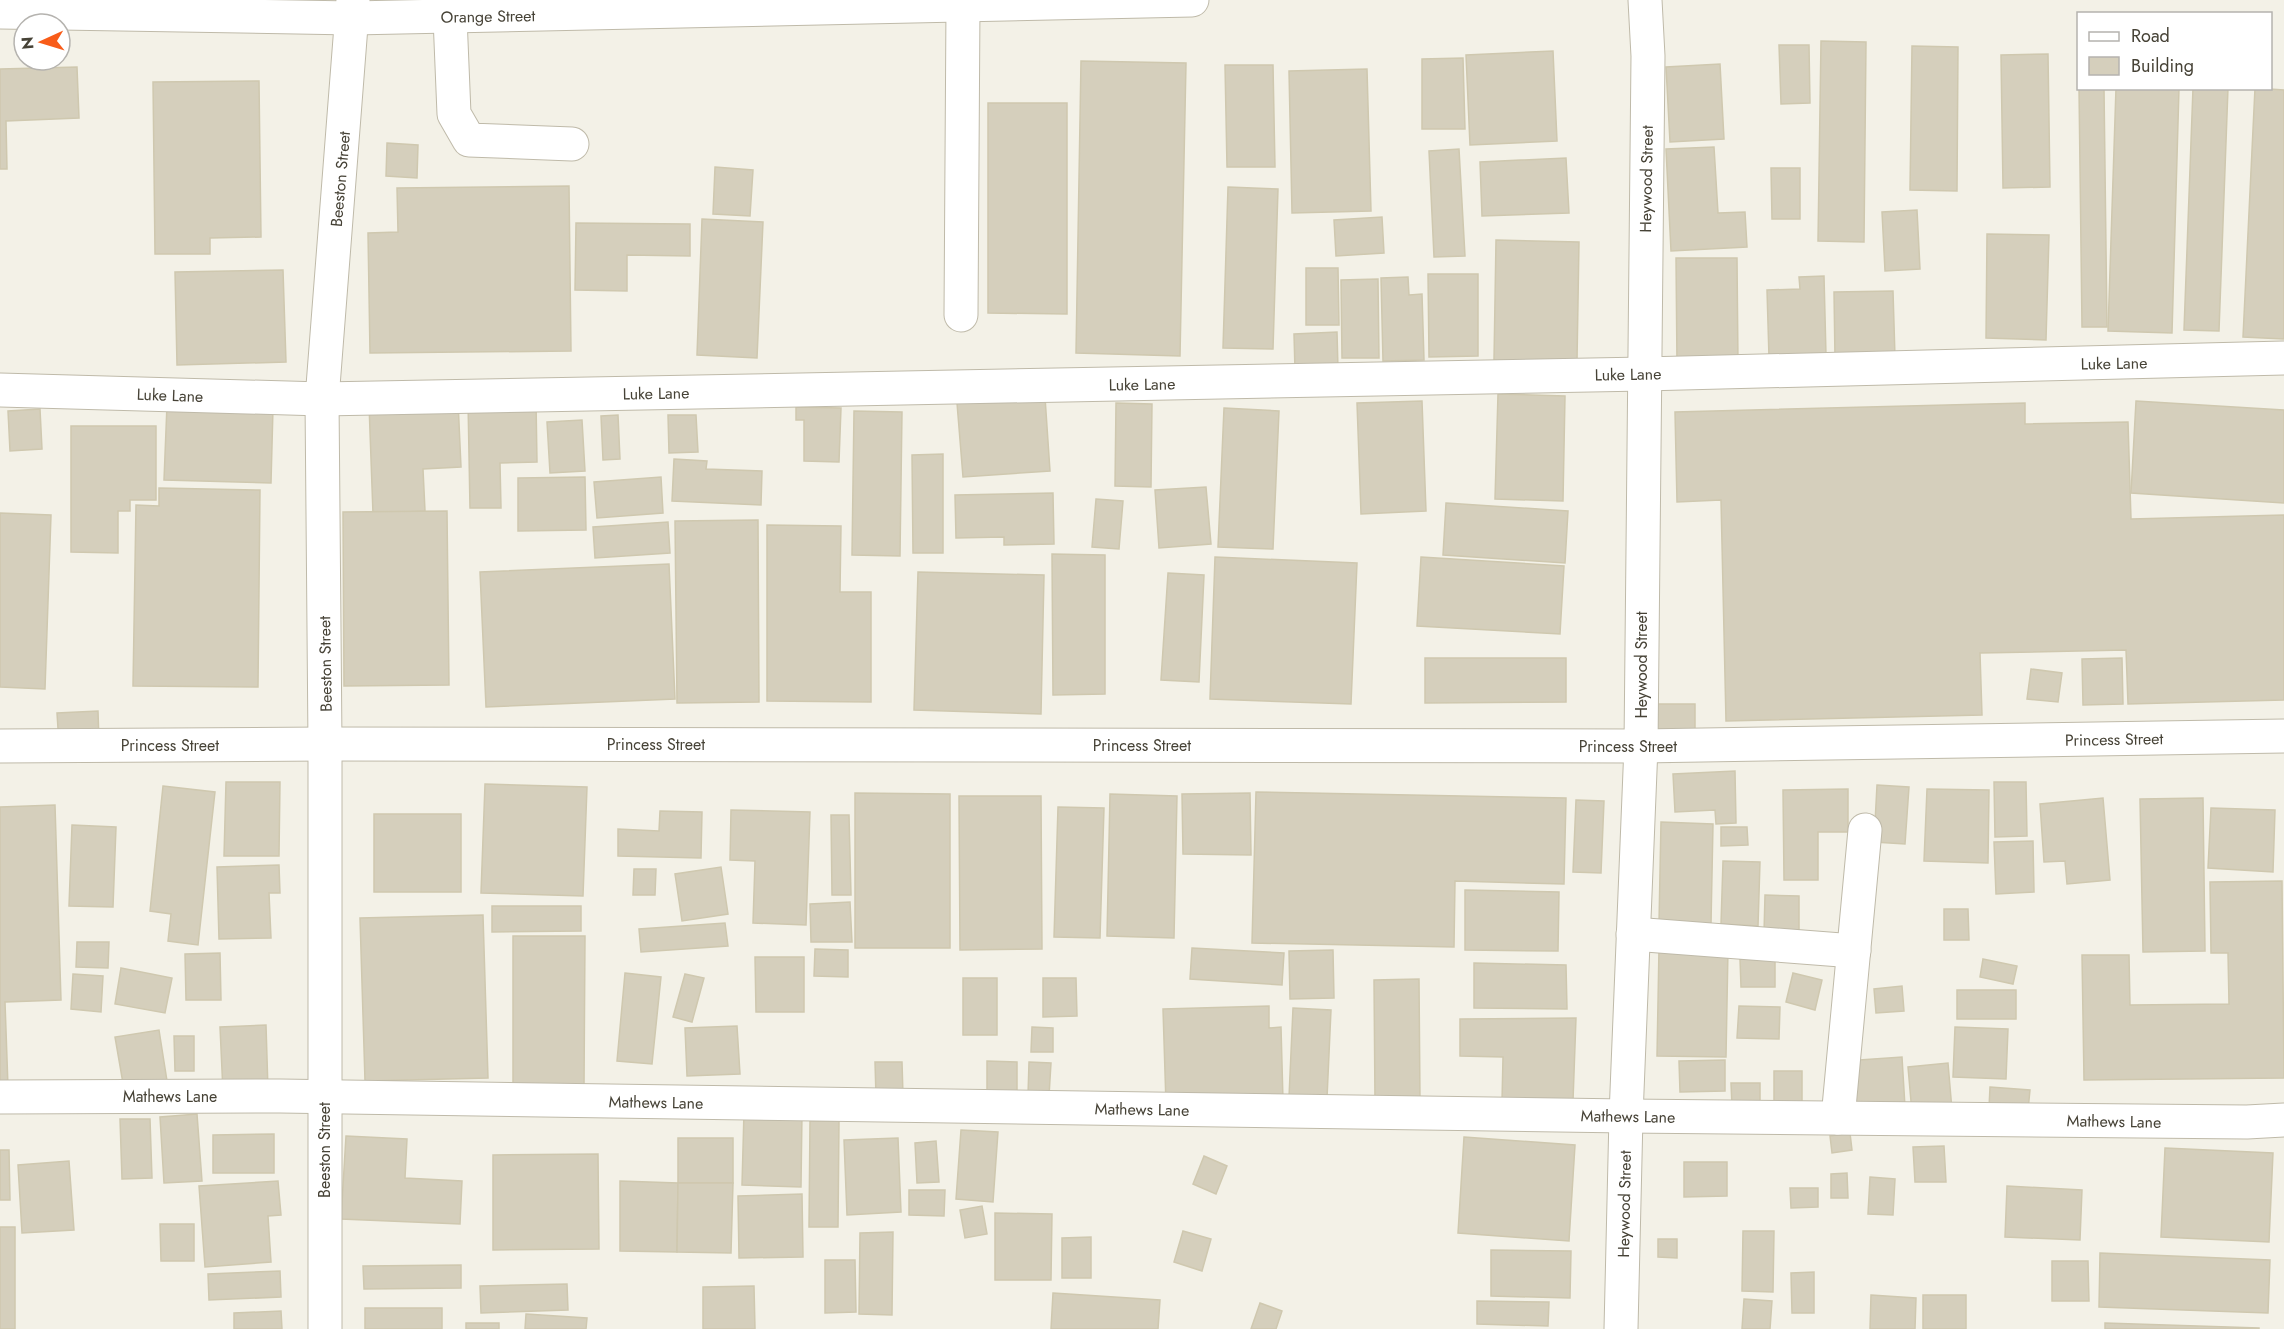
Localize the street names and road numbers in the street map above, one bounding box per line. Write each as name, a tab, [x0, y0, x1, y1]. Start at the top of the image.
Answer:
street label: Orange Street	[441, 4, 536, 29]
street label: Heywood Street	[1634, 125, 1659, 233]
street label: Beeston Street	[325, 130, 356, 228]
street label: Luke Lane	[2080, 351, 2148, 376]
street label: Luke Lane	[1594, 362, 1662, 387]
street label: Luke Lane	[1108, 372, 1176, 397]
street label: Luke Lane	[622, 381, 690, 406]
street label: Luke Lane	[136, 383, 204, 408]
street label: Heywood Street	[1630, 611, 1653, 719]
street label: Beeston Street	[313, 616, 338, 712]
street label: Princess Street	[2065, 727, 2163, 752]
street label: Princess Street	[607, 733, 705, 756]
street label: Princess Street	[121, 734, 219, 757]
street label: Princess Street	[1093, 734, 1191, 757]
street label: Princess Street	[1579, 735, 1677, 758]
street label: Mathews Lane	[123, 1085, 217, 1108]
street label: Mathews Lane	[609, 1090, 703, 1115]
street label: Mathews Lane	[1095, 1097, 1189, 1122]
street label: Beeston Street	[313, 1102, 336, 1198]
street label: Mathews Lane	[1581, 1104, 1675, 1129]
street label: Mathews Lane	[2067, 1109, 2161, 1134]
street label: Heywood Street	[1612, 1150, 1637, 1258]

